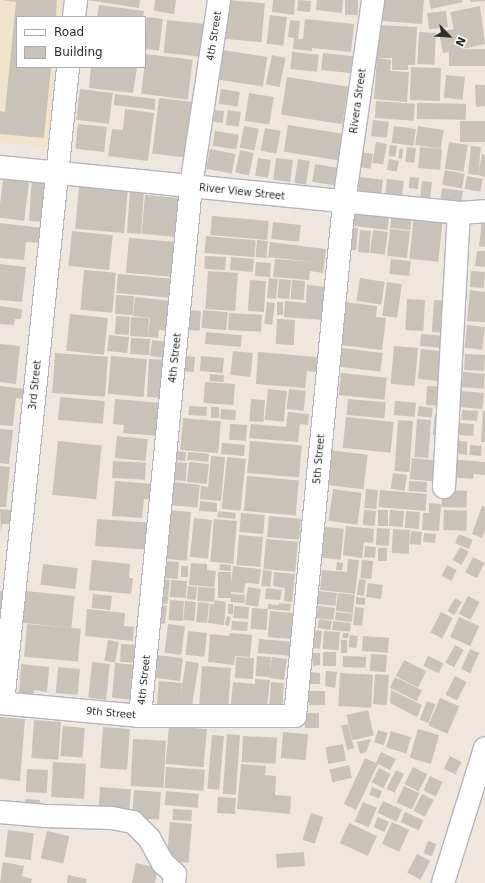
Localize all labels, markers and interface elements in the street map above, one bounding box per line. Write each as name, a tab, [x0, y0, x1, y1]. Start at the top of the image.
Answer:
street label: 4th Street	[204, 10, 224, 62]
legend	[16, 16, 146, 68]
north arrow	[429, 16, 469, 56]
text: Road	[54, 25, 84, 39]
text: N	[452, 34, 468, 48]
text: Building	[54, 45, 103, 59]
street label: Rivera Street	[347, 68, 369, 134]
street label: River View Street	[198, 182, 286, 202]
street label: 4th Street	[166, 332, 184, 384]
street label: 3rd Street	[26, 359, 44, 411]
street label: 5th Street	[311, 433, 327, 485]
street label: 4th Street	[135, 654, 153, 706]
street label: 9th Street	[85, 705, 137, 721]

